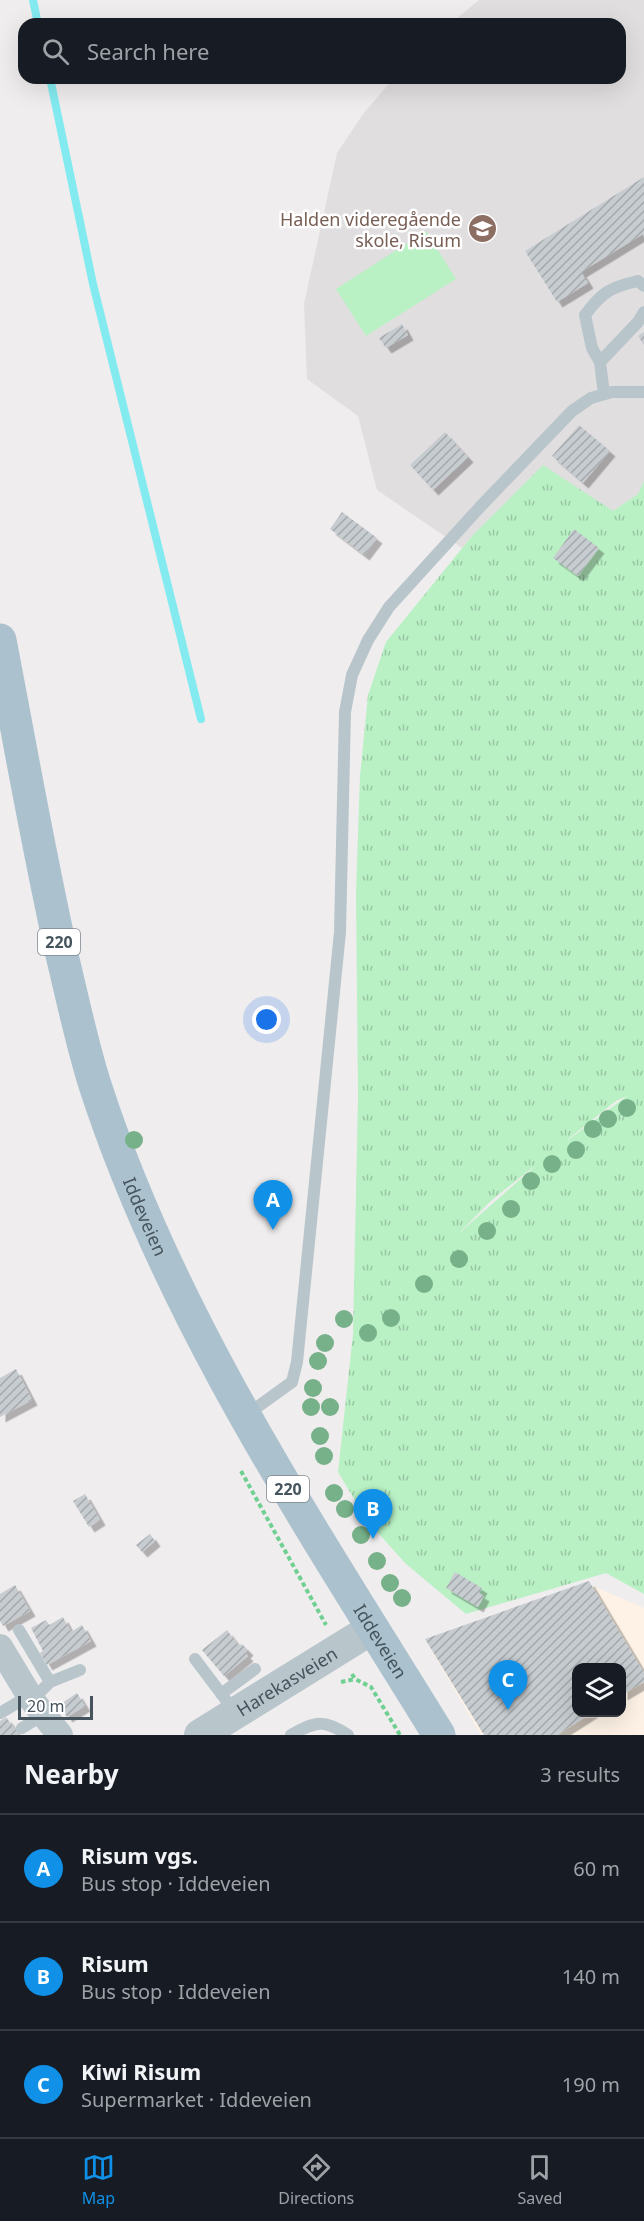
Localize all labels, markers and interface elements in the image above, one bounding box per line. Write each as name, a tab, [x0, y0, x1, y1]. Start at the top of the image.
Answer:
search box	[18, 18, 626, 84]
icon: search	[39, 35, 72, 68]
text: Search here	[87, 36, 209, 66]
place label: Halden videregående skole, Risum	[280, 207, 461, 252]
school or university icon: Halden videregående skole, Risum	[466, 213, 498, 245]
road number: 220	[38, 929, 80, 955]
your location	[252, 1005, 281, 1034]
street label: Iddeveien	[118, 1174, 173, 1260]
pin: A	[254, 1180, 292, 1230]
road number: 220	[267, 1476, 309, 1502]
pin: B	[354, 1490, 392, 1539]
street label: Iddeveien	[348, 1599, 413, 1683]
street label: Harekasveien	[232, 1641, 342, 1722]
pin: C	[488, 1660, 528, 1710]
map controls	[572, 1663, 626, 1717]
button: layers	[572, 1663, 626, 1717]
scale bar	[18, 1693, 93, 1720]
text: 20 m	[27, 1695, 64, 1717]
text: Nearby	[24, 1756, 119, 1792]
text: 3 results	[540, 1761, 620, 1788]
text: Risum vgs.	[81, 1840, 198, 1870]
text: A	[37, 1855, 50, 1882]
text: 60 m	[573, 1855, 620, 1882]
text: Bus stop · Iddeveien	[81, 1870, 271, 1897]
text: Risum	[81, 1948, 149, 1978]
text: B	[37, 1963, 50, 1990]
text: 140 m	[562, 1963, 620, 1990]
text: Bus stop · Iddeveien	[81, 1978, 271, 2005]
text: Kiwi Risum	[81, 2056, 201, 2086]
text: C	[37, 2071, 50, 2098]
text: 190 m	[562, 2071, 620, 2098]
text: Supermarket · Iddeveien	[81, 2086, 312, 2113]
tab: Map	[82, 2151, 115, 2209]
tab: Directions	[278, 2151, 354, 2209]
tab: Saved	[518, 2151, 562, 2209]

